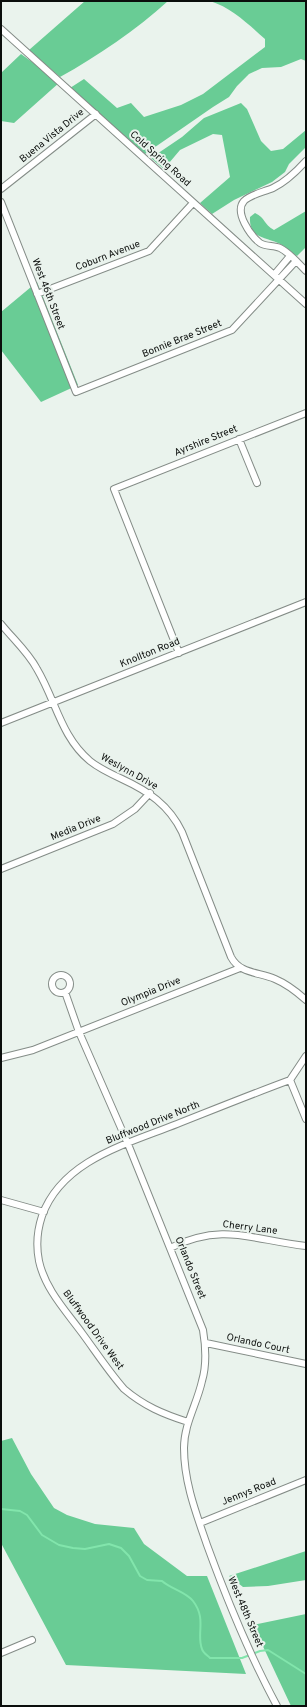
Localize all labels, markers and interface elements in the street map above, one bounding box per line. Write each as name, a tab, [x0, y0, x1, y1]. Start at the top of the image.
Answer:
street label: Buena Vista Drive	[17, 106, 87, 166]
street label: Cold Spring Road	[127, 128, 193, 190]
street label: Coburn Avenue	[74, 238, 142, 274]
street label: West 46th Street	[28, 256, 68, 332]
street label: Bonnie Brae Street	[140, 317, 224, 361]
street label: Ayrshire Street	[172, 422, 240, 460]
street label: Knollton Road	[118, 635, 182, 671]
street label: Weslynn Drive	[98, 751, 160, 793]
street label: Media Drive	[49, 812, 103, 844]
street label: Olympia Drive	[119, 974, 183, 1010]
street label: Bluffwood Drive North	[104, 1098, 202, 1148]
street label: Cherry Lane	[222, 1218, 278, 1238]
street label: Orlando Street	[172, 1235, 208, 1301]
street label: Bluffwood Drive West	[60, 1287, 127, 1373]
street label: Orlando Court	[225, 1331, 291, 1357]
street label: Jennys Road	[220, 1475, 278, 1509]
street label: West 48th Street	[224, 1575, 266, 1649]

